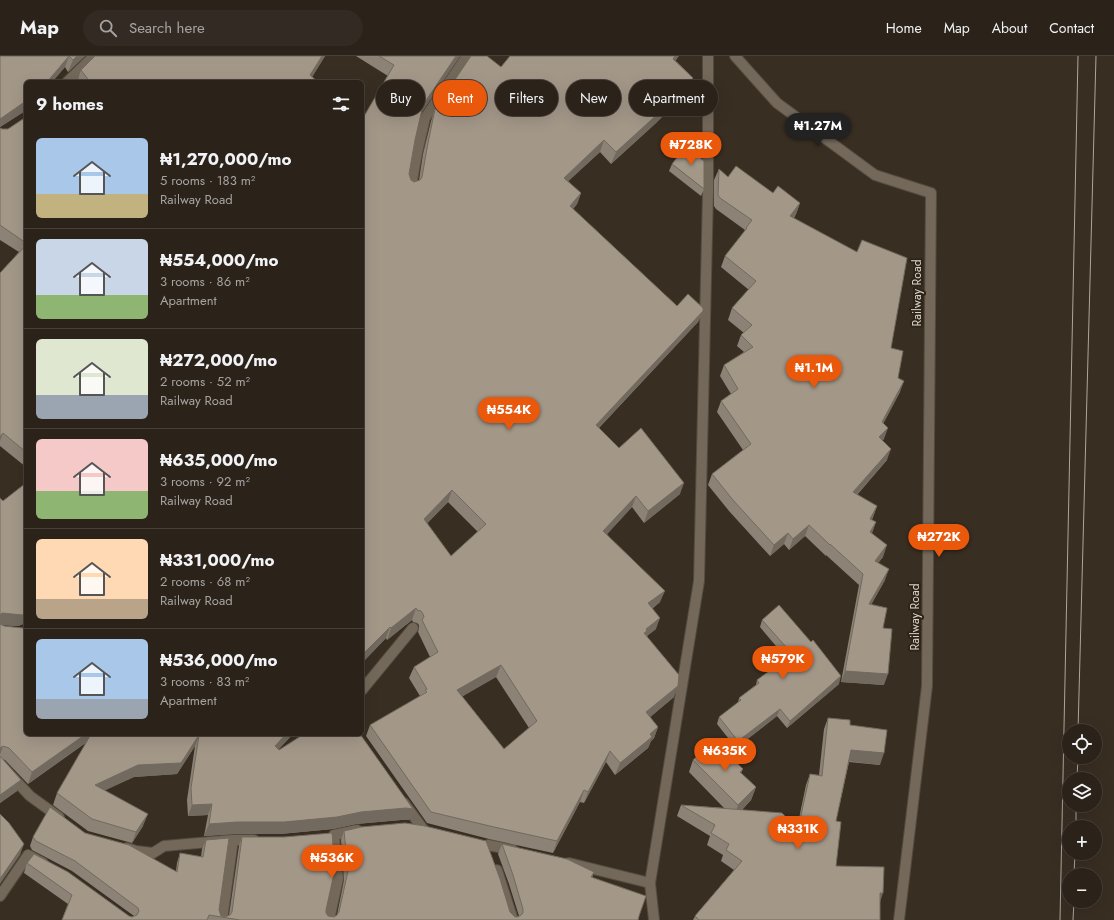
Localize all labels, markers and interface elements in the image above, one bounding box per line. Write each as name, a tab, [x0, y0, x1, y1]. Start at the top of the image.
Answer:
search box	[83, 10, 363, 46]
text: Map	[20, 14, 59, 41]
icon: search	[97, 17, 119, 39]
text: Search here	[129, 17, 205, 39]
text: Home	[886, 18, 922, 38]
text: Map	[944, 18, 970, 38]
text: About	[992, 18, 1027, 38]
text: Contact	[1049, 18, 1094, 38]
chip: Buy	[376, 80, 425, 116]
chip: Rent	[433, 80, 487, 116]
chip: Filters	[495, 80, 558, 116]
chip: New	[566, 80, 621, 116]
chip: Apartment	[629, 80, 718, 116]
text: 9 homes	[36, 92, 104, 116]
icon: filters	[330, 93, 352, 115]
pin: ₦1.27M	[785, 113, 851, 147]
text: ₦1.27M	[794, 116, 842, 135]
pin: ₦728K	[663, 132, 719, 166]
text: ₦728K	[670, 135, 713, 154]
text: ₦1,270,000/mo	[160, 147, 291, 171]
icon: home	[68, 154, 116, 202]
text: 5 rooms · 183 m²	[160, 171, 255, 190]
text: Railway Road	[160, 190, 233, 209]
text: ₦554,000/mo	[160, 248, 278, 272]
icon: home	[68, 255, 116, 303]
street label: Railway Road	[908, 259, 926, 327]
text: 3 rooms · 86 m²	[160, 272, 250, 291]
text: Apartment	[160, 291, 217, 310]
text: ₦272,000/mo	[160, 348, 277, 372]
icon: home	[68, 355, 116, 403]
pin: ₦1.1M	[786, 355, 842, 389]
text: ₦1.1M	[795, 358, 833, 377]
text: 2 rooms · 52 m²	[160, 372, 250, 391]
text: Railway Road	[160, 391, 233, 410]
pin: ₦554K	[481, 397, 537, 431]
text: ₦554K	[487, 400, 531, 419]
text: ₦635,000/mo	[160, 448, 278, 472]
icon: home	[68, 455, 116, 503]
text: 3 rooms · 92 m²	[160, 472, 250, 491]
text: Railway Road	[160, 491, 233, 510]
pin: ₦272K	[911, 524, 967, 558]
text: ₦272K	[917, 527, 961, 546]
text: ₦331,000/mo	[160, 548, 274, 572]
icon: home	[68, 555, 116, 603]
text: 2 rooms · 68 m²	[160, 572, 250, 591]
street label: Railway Road	[906, 583, 924, 651]
text: Railway Road	[160, 591, 233, 610]
pin: ₦579K	[755, 646, 811, 680]
text: ₦536,000/mo	[160, 648, 278, 672]
text: ₦579K	[761, 649, 805, 668]
icon: home	[68, 655, 116, 703]
text: 3 rooms · 83 m²	[160, 672, 249, 691]
text: Apartment	[160, 691, 217, 710]
map controls	[1062, 724, 1102, 908]
button: locate	[1062, 724, 1102, 764]
pin: ₦635K	[697, 738, 753, 772]
text: ₦635K	[703, 741, 747, 760]
button: layers	[1062, 772, 1102, 812]
pin: ₦331K	[770, 816, 826, 850]
text: ₦331K	[777, 819, 819, 838]
button: +	[1062, 820, 1102, 860]
pin: ₦536K	[304, 845, 360, 879]
text: ₦536K	[310, 848, 354, 867]
button: −	[1062, 868, 1102, 908]

